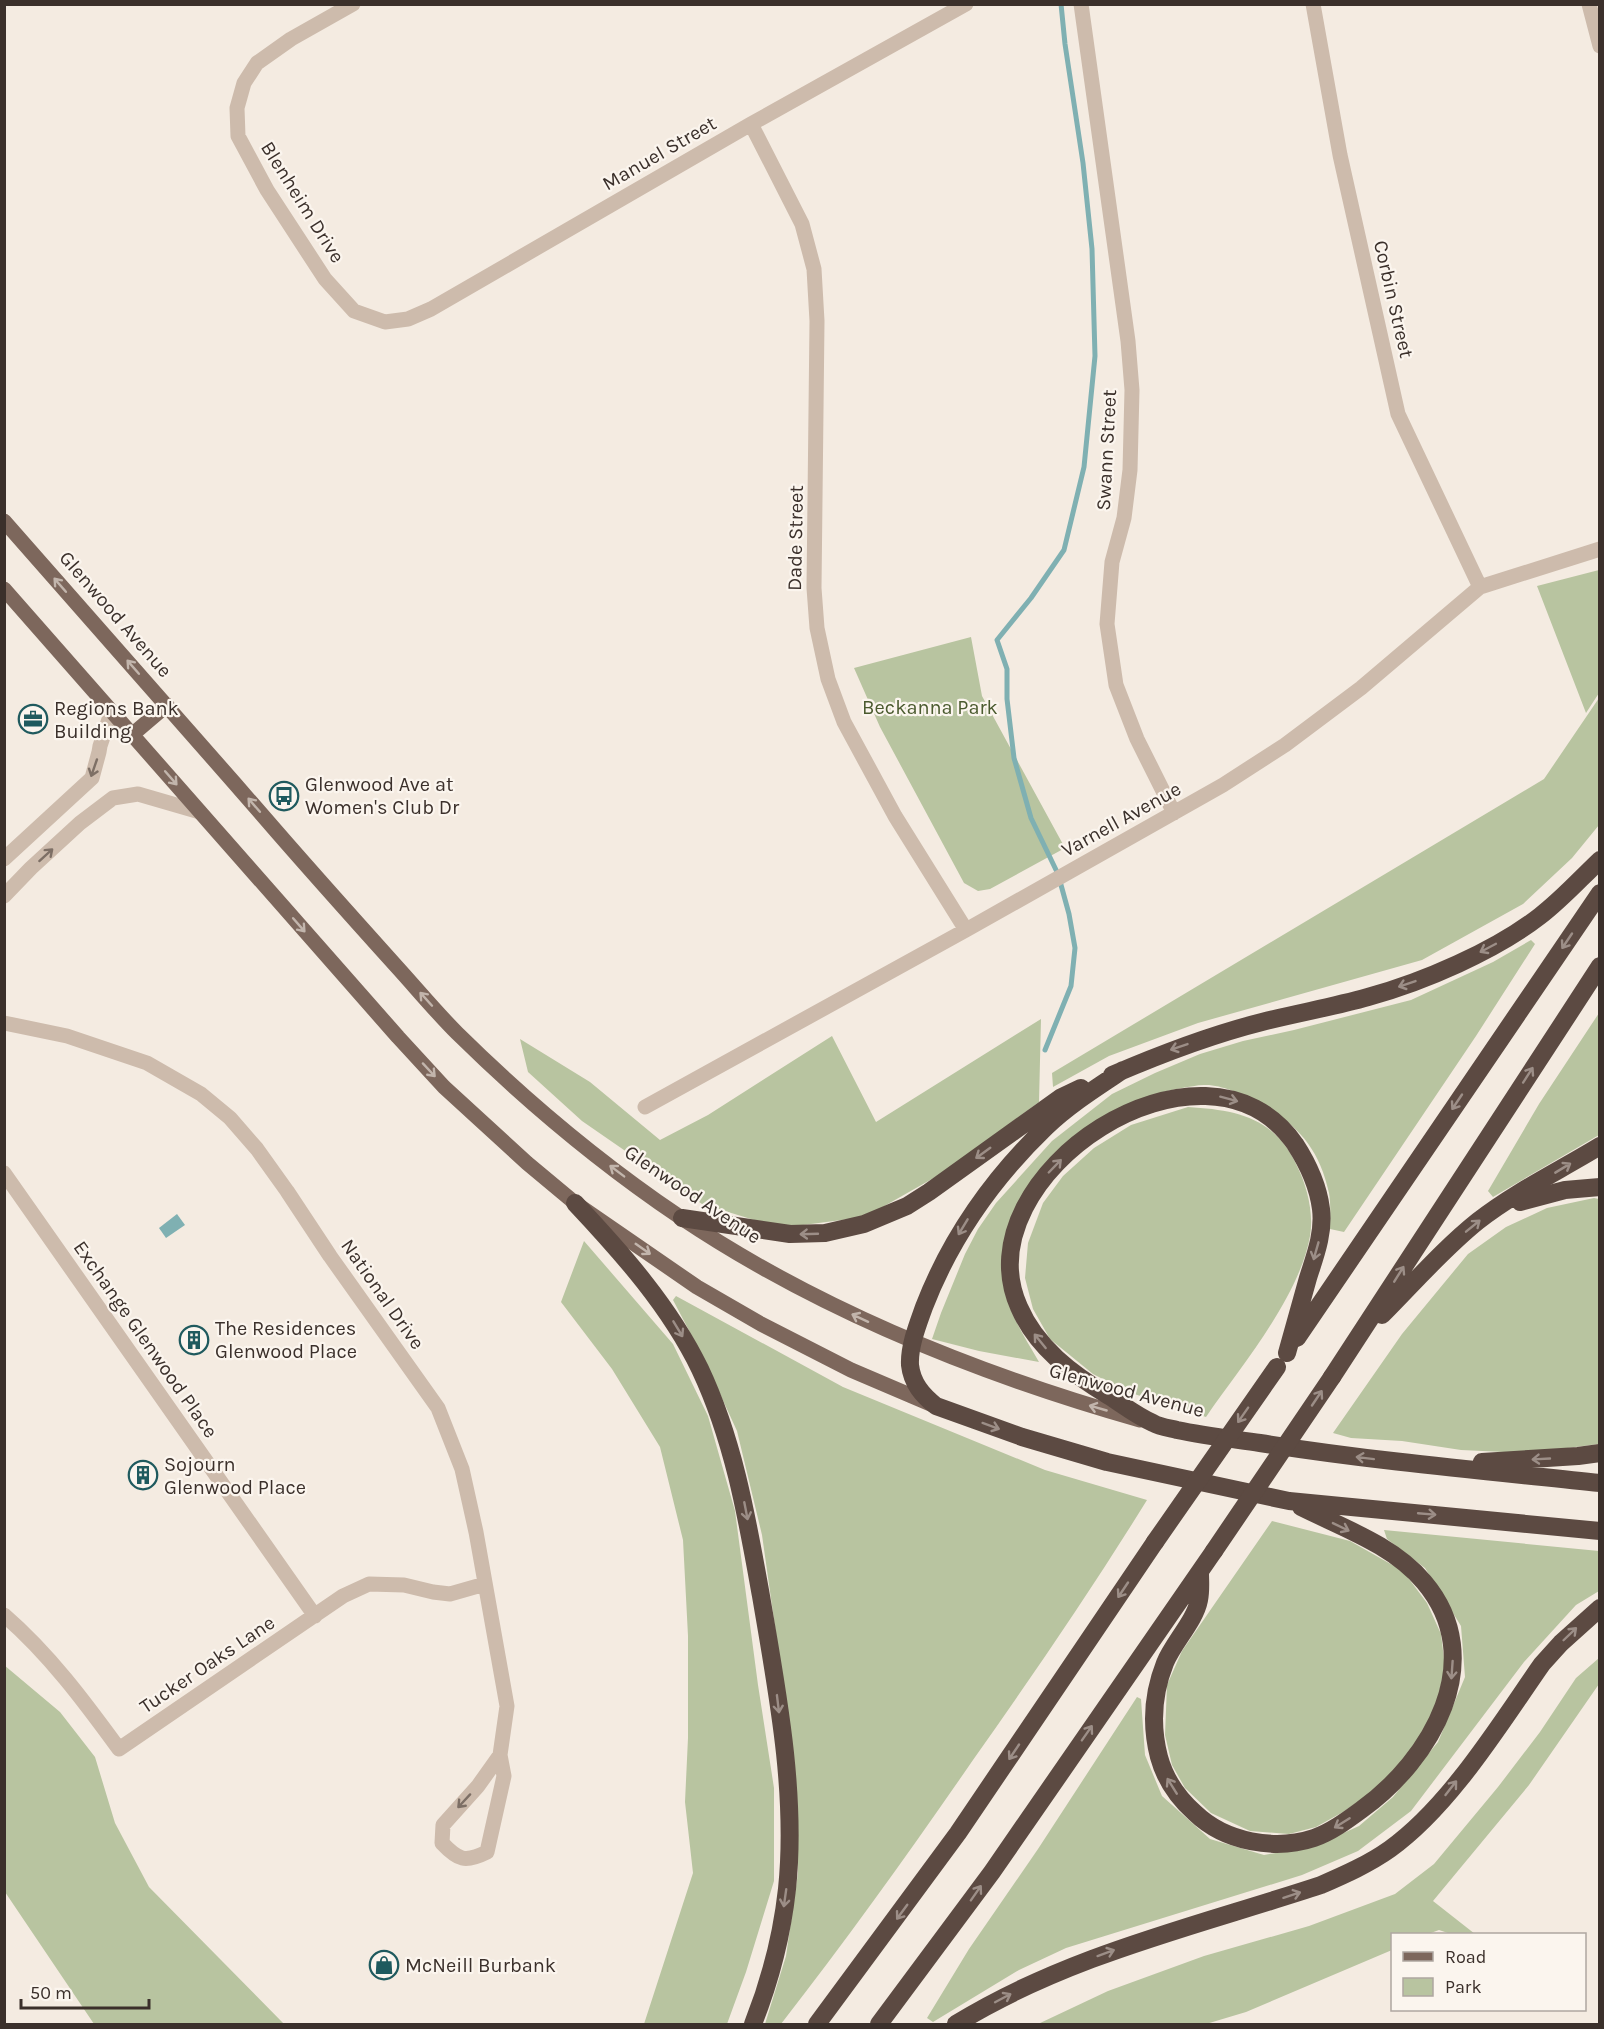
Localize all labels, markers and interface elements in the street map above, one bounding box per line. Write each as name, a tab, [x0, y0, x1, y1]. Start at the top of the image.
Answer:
street label: Manuel Street	[598, 111, 721, 195]
street label: Blenheim Drive	[256, 137, 349, 267]
street label: Corbin Street	[1369, 238, 1418, 361]
street label: Swann Street	[1092, 388, 1121, 511]
street label: Dade Street	[783, 484, 808, 591]
street label: Glenwood Avenue	[55, 547, 177, 682]
one-way arrow	[53, 577, 67, 592]
one-way arrow	[126, 660, 140, 675]
park label: Beckanna Park	[862, 696, 998, 719]
place label: Regions Bank Building	[54, 697, 179, 743]
office icon: Regions Bank Building	[17, 703, 49, 735]
one-way arrow	[88, 758, 99, 777]
one-way arrow	[164, 770, 178, 785]
place label: Glenwood Ave at Women's Club Dr	[305, 773, 460, 819]
street label: Varnell Avenue	[1058, 777, 1185, 862]
bus stop icon: Glenwood Ave at Women's Club Dr	[268, 780, 300, 812]
one-way arrow	[247, 797, 260, 813]
one-way arrow	[38, 847, 53, 862]
one-way arrow	[292, 917, 306, 932]
one-way arrow	[1561, 932, 1573, 949]
one-way arrow	[1480, 943, 1498, 954]
one-way arrow	[1398, 979, 1417, 990]
one-way arrow	[419, 992, 433, 1007]
one-way arrow	[1170, 1043, 1189, 1054]
one-way arrow	[422, 1063, 436, 1078]
one-way arrow	[1522, 1067, 1534, 1084]
one-way arrow	[1219, 1094, 1238, 1105]
one-way arrow	[1451, 1094, 1463, 1110]
street label: Glenwood Avenue	[620, 1140, 765, 1249]
one-way arrow	[975, 1147, 991, 1160]
one-way arrow	[1048, 1159, 1062, 1174]
one-way arrow	[1554, 1162, 1571, 1174]
one-way arrow	[610, 1165, 626, 1177]
one-way arrow	[956, 1218, 968, 1235]
one-way arrow	[1464, 1220, 1480, 1233]
one-way arrow	[800, 1228, 820, 1239]
street label: National Drive	[336, 1235, 429, 1354]
street label: Exchange Glenwood Place	[69, 1236, 222, 1442]
one-way arrow	[1310, 1241, 1321, 1260]
one-way arrow	[634, 1243, 651, 1255]
one-way arrow	[1393, 1266, 1405, 1283]
one-way arrow	[851, 1311, 869, 1323]
place label: The Residences Glenwood Place	[215, 1317, 357, 1363]
one-way arrow	[673, 1320, 685, 1337]
building icon: The Residences Glenwood Place	[178, 1324, 210, 1356]
one-way arrow	[1034, 1333, 1047, 1349]
street label: Glenwood Avenue	[1047, 1359, 1207, 1422]
one-way arrow	[1312, 1390, 1324, 1407]
one-way arrow	[1089, 1402, 1108, 1414]
one-way arrow	[1237, 1407, 1249, 1423]
one-way arrow	[981, 1422, 1000, 1433]
one-way arrow	[1356, 1452, 1376, 1463]
place label: Sojourn Glenwood Place	[164, 1453, 306, 1499]
one-way arrow	[1532, 1453, 1552, 1464]
building icon: Sojourn Glenwood Place	[127, 1459, 159, 1491]
one-way arrow	[741, 1501, 752, 1521]
one-way arrow	[1417, 1509, 1437, 1520]
one-way arrow	[1332, 1521, 1350, 1533]
one-way arrow	[1117, 1582, 1129, 1598]
street label: Tucker Oaks Lane	[135, 1611, 279, 1718]
one-way arrow	[1562, 1627, 1577, 1641]
one-way arrow	[1446, 1659, 1457, 1679]
one-way arrow	[772, 1693, 783, 1713]
one-way arrow	[1081, 1725, 1093, 1741]
one-way arrow	[1007, 1743, 1019, 1760]
one-way arrow	[1166, 1778, 1178, 1795]
one-way arrow	[1445, 1781, 1458, 1797]
one-way arrow	[457, 1793, 471, 1808]
one-way arrow	[1334, 1817, 1351, 1829]
one-way arrow	[970, 1886, 982, 1902]
one-way arrow	[780, 1887, 791, 1907]
one-way arrow	[1282, 1888, 1301, 1899]
one-way arrow	[896, 1903, 908, 1919]
legend	[1391, 1933, 1586, 2011]
text: Road	[1445, 1946, 1486, 1968]
one-way arrow	[1096, 1947, 1115, 1958]
shop icon: McNeill Burbank	[368, 1949, 400, 1981]
place label: McNeill Burbank	[405, 1954, 556, 1977]
scale bar	[21, 1972, 148, 2010]
text: Park	[1445, 1976, 1482, 1998]
text: 50 m	[30, 1982, 72, 2004]
one-way arrow	[994, 1992, 1011, 2004]

